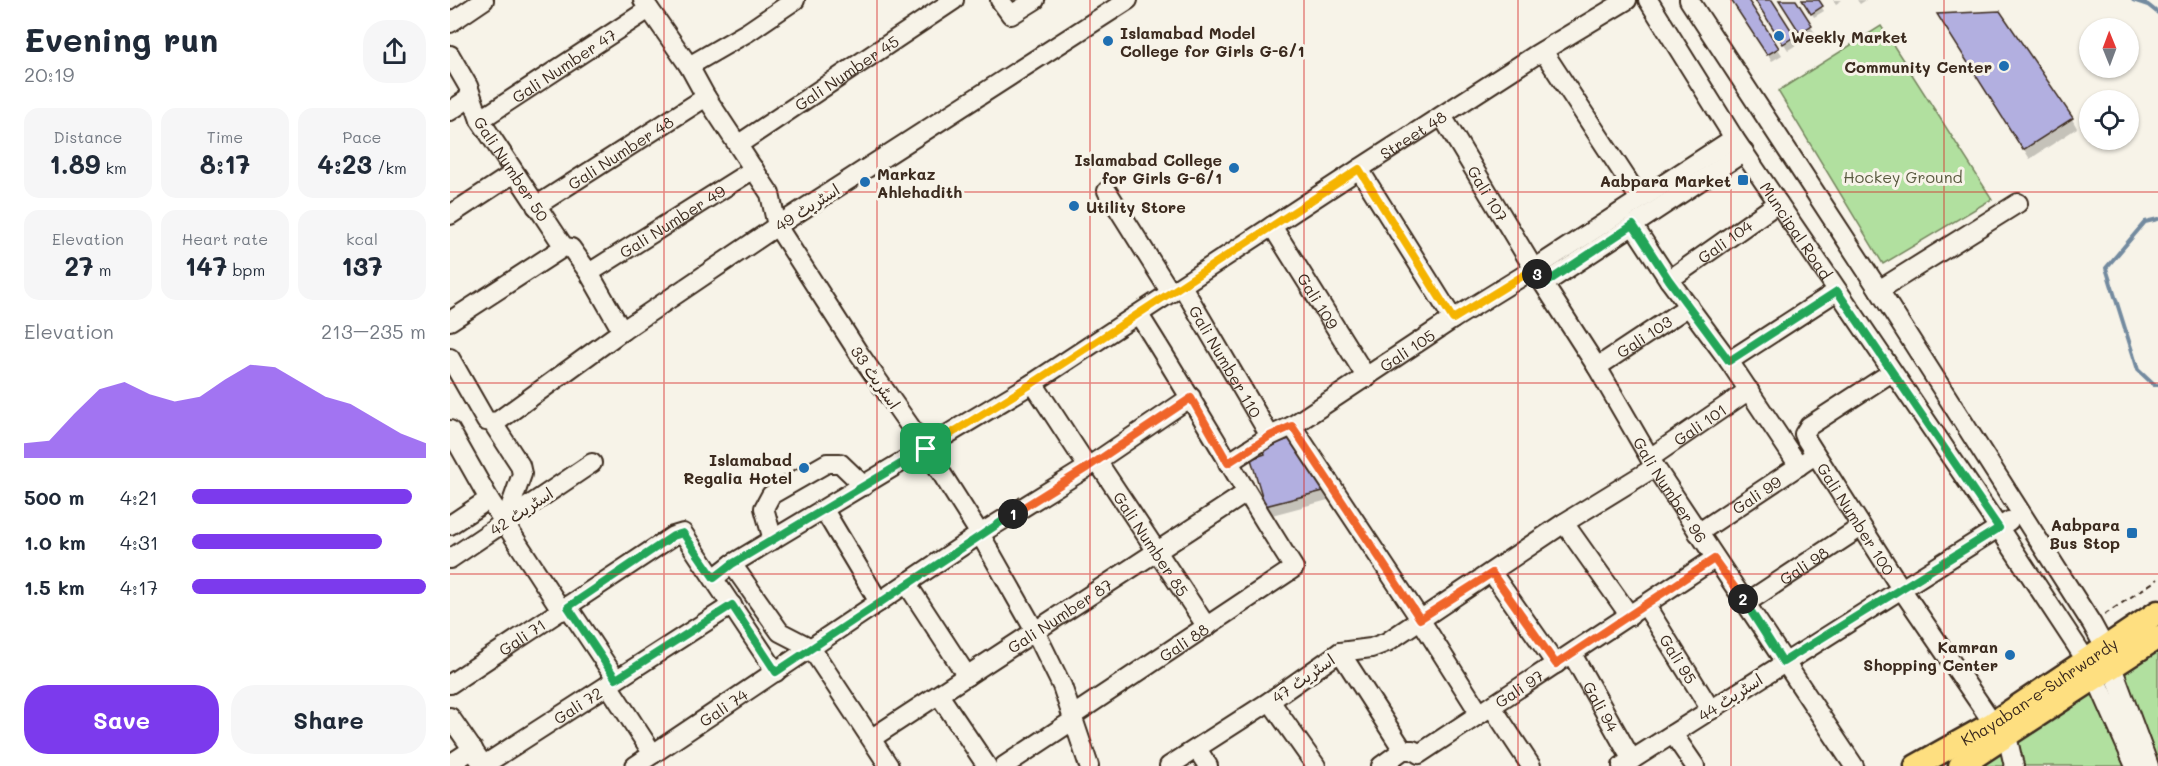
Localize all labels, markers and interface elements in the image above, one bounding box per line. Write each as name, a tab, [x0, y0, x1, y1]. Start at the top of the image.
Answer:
text: Evening run	[24, 17, 218, 60]
north arrow	[2079, 18, 2139, 78]
map controls	[2079, 18, 2139, 150]
button: share	[363, 20, 426, 83]
place label: Islamabad Model College for Girls G-6/1	[1120, 22, 1305, 61]
street label: Gali Number 47	[507, 23, 620, 107]
place label: Weekly Market	[1791, 26, 1907, 47]
marker: Weekly Market	[1772, 29, 1786, 43]
street label: Gali Number 45	[790, 30, 902, 115]
marker: Islamabad Model College for Girls G-6/1	[1101, 34, 1115, 48]
place label: Community Center	[1844, 56, 1992, 77]
marker: Community Center	[1997, 59, 2011, 73]
text: 20:19	[24, 61, 74, 87]
button: locate	[2079, 90, 2139, 150]
street label: Street 48	[1375, 105, 1450, 163]
street label: Gali Number 48	[563, 110, 677, 194]
street label: Gali Number 50	[470, 112, 554, 225]
text: Distance	[54, 126, 122, 147]
text: Time	[207, 126, 243, 147]
text: Pace	[342, 126, 382, 147]
text: 1.89	[49, 147, 100, 181]
text: 8:17	[200, 147, 250, 181]
text: 4:23	[317, 147, 372, 181]
place label: Islamabad College for Girls G-6/1	[1074, 149, 1222, 188]
text: km	[100, 157, 127, 178]
text: /km	[372, 157, 407, 178]
marker: Islamabad College for Girls G-6/1	[1227, 161, 1241, 175]
street label: Gali 107	[1463, 161, 1513, 225]
place label: Markaz Ahlehadith	[877, 163, 962, 202]
park label: Hockey Ground	[1843, 166, 1963, 187]
place label: Aabpara Market	[1600, 170, 1731, 191]
marker: Aabpara Market	[1736, 173, 1750, 187]
marker: Markaz Ahlehadith	[858, 175, 872, 189]
street label: Muncipal Road	[1756, 177, 1837, 283]
street label: اسٹریٹ 49	[771, 178, 843, 236]
street label: Gali Number 49	[615, 179, 729, 262]
place label: Utility Store	[1086, 196, 1186, 217]
marker: Utility Store	[1067, 199, 1081, 213]
street label: Gali 104	[1693, 214, 1757, 267]
text: Elevation	[52, 228, 124, 249]
text: Heart rate	[182, 228, 268, 249]
text: kcal	[346, 228, 378, 249]
text: 27	[65, 249, 94, 283]
text: 147	[185, 249, 227, 283]
text: 137	[341, 249, 383, 283]
text: m	[94, 259, 111, 280]
text: bpm	[227, 259, 265, 280]
pin: 3	[1522, 259, 1552, 289]
text: 3	[1532, 263, 1542, 284]
street label: Gali 109	[1293, 269, 1344, 333]
street label: Gali Number 110	[1185, 301, 1267, 421]
street label: Gali 103	[1612, 310, 1675, 362]
text: Elevation	[24, 318, 114, 344]
text: 213–235 m	[321, 318, 426, 344]
street label: Gali 105	[1375, 324, 1439, 376]
street label: اسٹریٹ 33	[847, 341, 905, 413]
street label: Gali 101	[1669, 398, 1730, 450]
pin	[900, 423, 951, 474]
icon: arrive	[909, 432, 942, 465]
street label: Gali Number 96	[1629, 433, 1713, 546]
place label: Islamabad Regalia Hotel	[683, 449, 792, 488]
street label: Gali Number 100	[1813, 458, 1900, 579]
marker: Islamabad Regalia Hotel	[797, 461, 811, 475]
street label: Gali 99	[1728, 470, 1785, 518]
street label: اسٹریٹ 42	[485, 482, 557, 540]
text: 500 m	[24, 484, 84, 510]
text: 4:21	[120, 484, 158, 510]
street label: Gali Number 85	[1109, 487, 1194, 600]
pin: 1	[998, 499, 1028, 529]
text: 1	[1009, 503, 1017, 524]
place label: Aabpara Bus Stop	[2049, 514, 2120, 553]
marker: Aabpara Bus Stop	[2125, 526, 2139, 540]
text: 1.0 km	[24, 529, 86, 555]
text: 4:31	[120, 529, 159, 555]
street label: Gali 98	[1775, 541, 1833, 589]
street label: Gali Number 87	[1003, 573, 1116, 657]
text: 1.5 km	[24, 574, 85, 600]
text: 4:17	[120, 574, 158, 600]
pin: 2	[1728, 584, 1758, 614]
text: 2	[1739, 588, 1747, 609]
street label: Gali 71	[494, 613, 549, 660]
street label: Gali 88	[1155, 617, 1213, 666]
street label: Gali 95	[1655, 630, 1702, 687]
street label: Khayaban-e-Suhrwardy	[1957, 632, 2121, 750]
place label: Kamran Shopping Center	[1863, 636, 1998, 675]
marker: Kamran Shopping Center	[2003, 648, 2017, 662]
street label: اسٹریٹ 47	[1267, 649, 1339, 707]
street label: Gali 97	[1490, 664, 1547, 712]
street label: اسٹریٹ 44	[1694, 668, 1766, 726]
street label: Gali 94	[1579, 677, 1624, 736]
street label: Gali 72	[549, 681, 606, 728]
street label: Gali 74	[695, 683, 752, 731]
button: Save	[24, 685, 219, 754]
button: Share	[231, 685, 426, 754]

